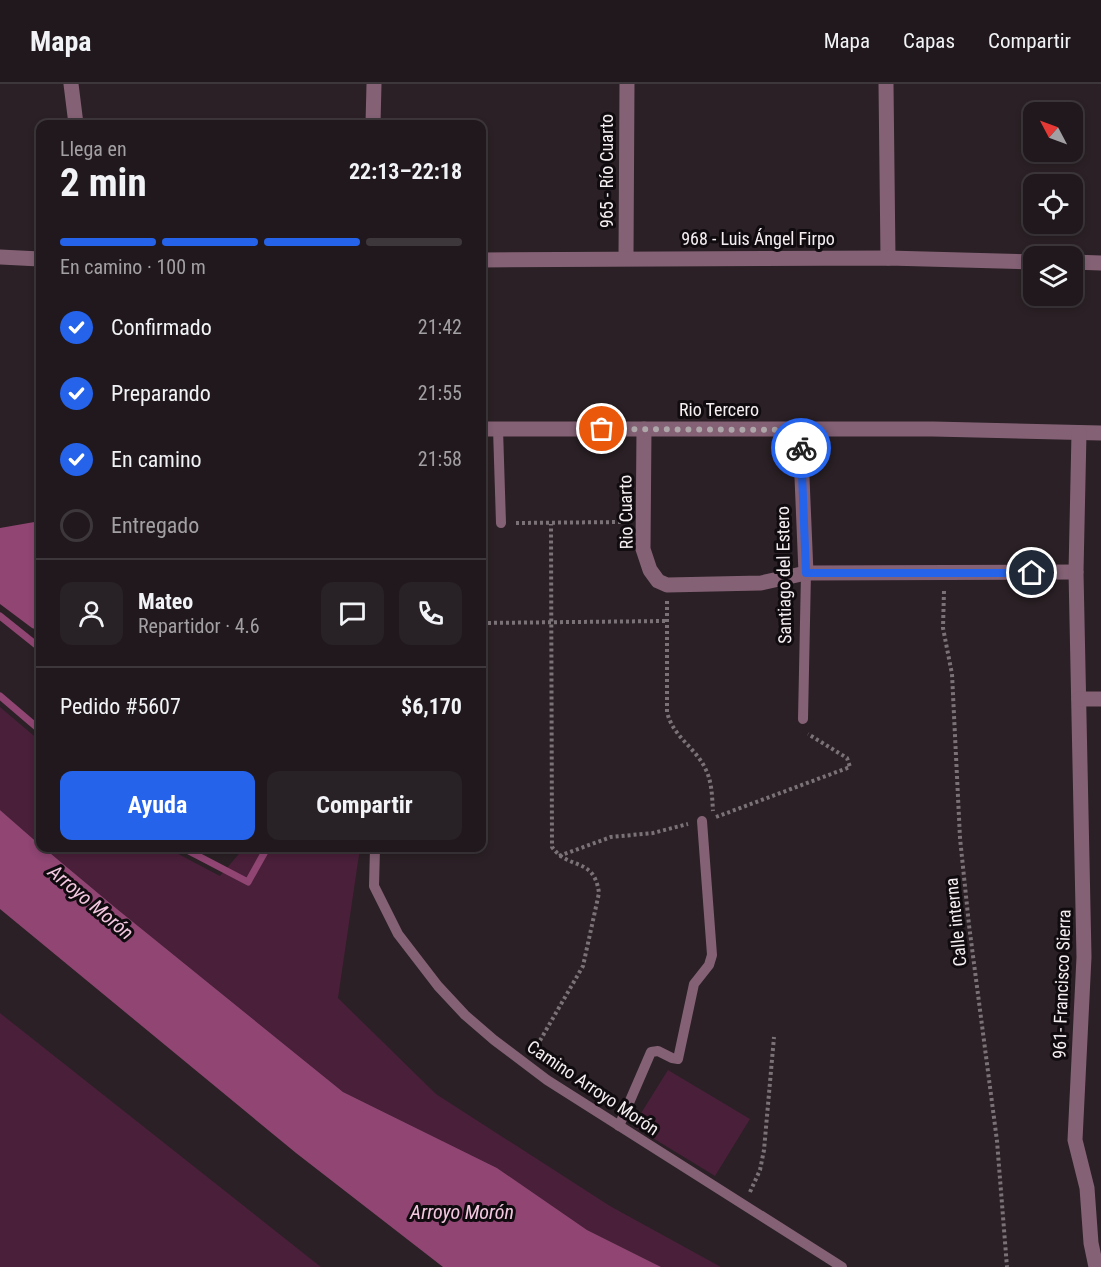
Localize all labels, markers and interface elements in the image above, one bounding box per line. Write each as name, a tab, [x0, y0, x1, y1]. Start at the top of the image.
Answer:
text: Mapa	[30, 25, 91, 58]
text: Mapa	[824, 29, 870, 53]
text: Capas	[903, 29, 955, 53]
text: Compartir	[988, 29, 1071, 53]
north arrow	[1023, 102, 1083, 162]
map controls	[1023, 102, 1083, 306]
street label: 965 - Río Cuarto	[596, 114, 617, 228]
text: Llega en	[60, 137, 127, 161]
text: 22:13–22:18	[349, 159, 462, 184]
text: 2 min	[60, 160, 147, 206]
button: locate	[1023, 174, 1083, 234]
street label: 968 - Luis Ángel Firpo	[681, 228, 835, 249]
button: layers	[1023, 246, 1083, 306]
text: En camino · 100 m	[60, 255, 206, 279]
icon: check	[60, 311, 93, 344]
text: Confirmado	[111, 315, 212, 340]
text: 21:42	[418, 315, 462, 339]
icon: check	[60, 377, 93, 410]
text: Preparando	[111, 381, 211, 406]
text: 21:55	[418, 381, 462, 405]
street label: Rio Tercero	[679, 399, 759, 420]
pin	[576, 403, 627, 454]
icon: bag	[585, 412, 618, 445]
courier	[771, 418, 831, 478]
icon: bike	[785, 432, 818, 465]
icon: check	[60, 443, 93, 476]
text: En camino	[111, 447, 202, 472]
text: 21:58	[418, 447, 462, 471]
street label: Rio Cuarto	[614, 475, 637, 549]
street label: Santiago del Estero	[772, 506, 795, 644]
text: Entregado	[111, 513, 199, 538]
pin	[1006, 547, 1057, 598]
icon: home	[1015, 556, 1048, 589]
button: person	[60, 582, 123, 645]
button: chat	[321, 582, 384, 645]
button: phone	[399, 582, 462, 645]
text: Mateo	[138, 589, 193, 614]
text: Repartidor · 4.6	[138, 614, 260, 638]
text: Pedido #5607	[60, 694, 181, 719]
text: $6,170	[401, 694, 462, 719]
button: Ayuda	[60, 771, 255, 840]
button: Compartir	[267, 771, 462, 840]
water label: Arroyo Morón	[43, 859, 138, 945]
street label: Calle interna	[940, 877, 971, 967]
street label: 961- Francisco Sierra	[1048, 909, 1075, 1059]
street label: Camino Arroyo Morón	[523, 1036, 663, 1140]
water label: Arroyo Morón	[409, 1200, 514, 1224]

